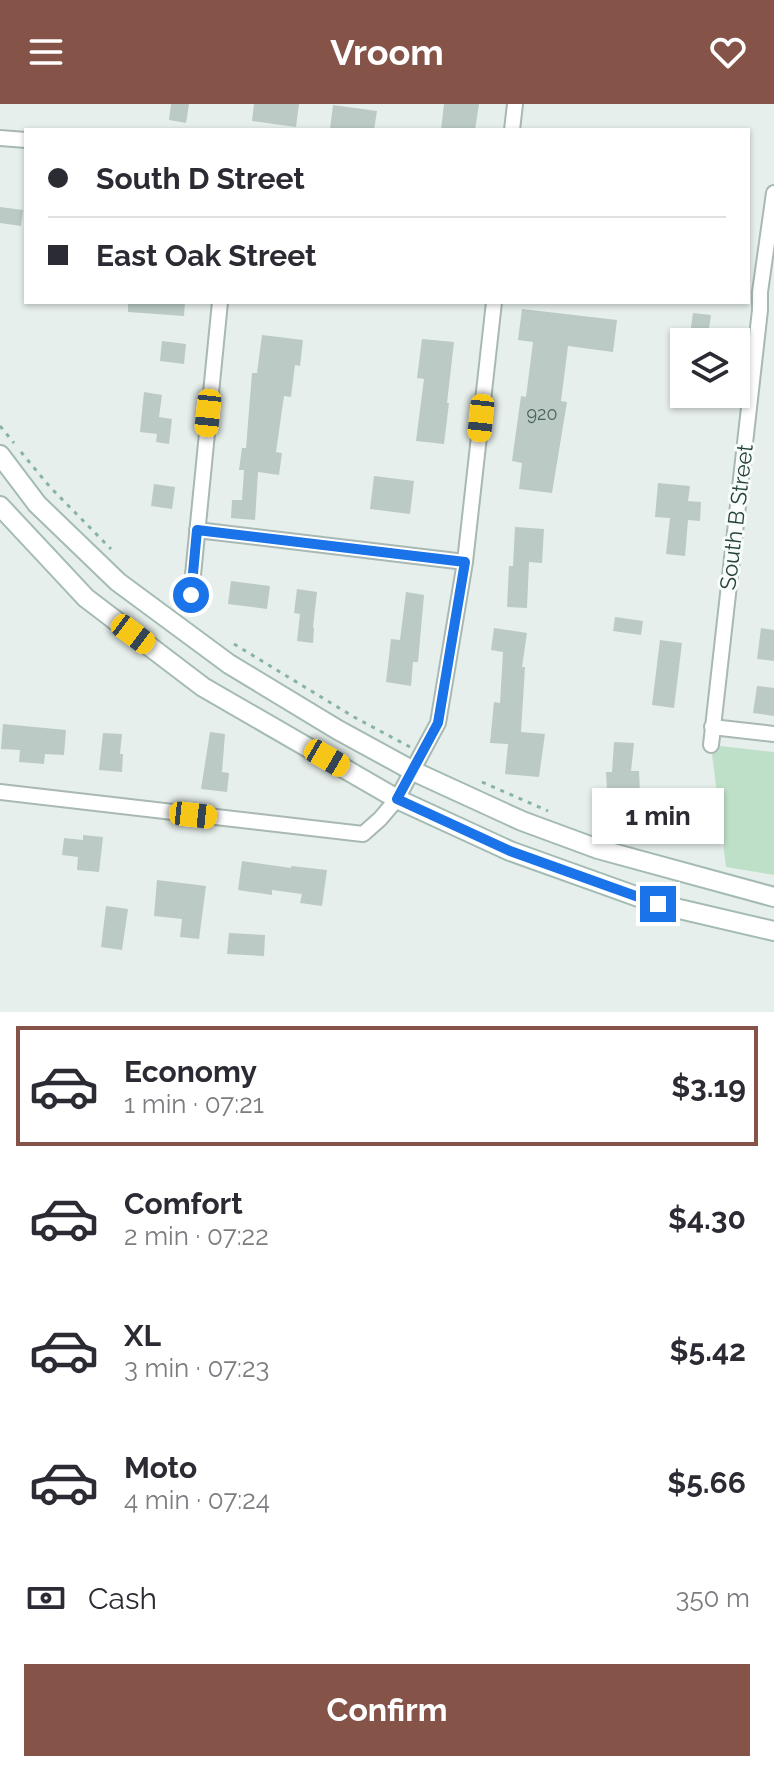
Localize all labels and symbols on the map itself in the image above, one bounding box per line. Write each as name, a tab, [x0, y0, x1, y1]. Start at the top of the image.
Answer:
car	[194, 388, 222, 438]
car	[467, 393, 495, 443]
house number: 920	[527, 403, 557, 424]
street label: South B Street	[714, 442, 758, 591]
route start	[173, 577, 209, 613]
car	[107, 610, 159, 658]
car	[300, 736, 354, 780]
callout: 1 min	[592, 788, 724, 844]
car	[168, 801, 218, 829]
route end	[640, 886, 676, 922]

